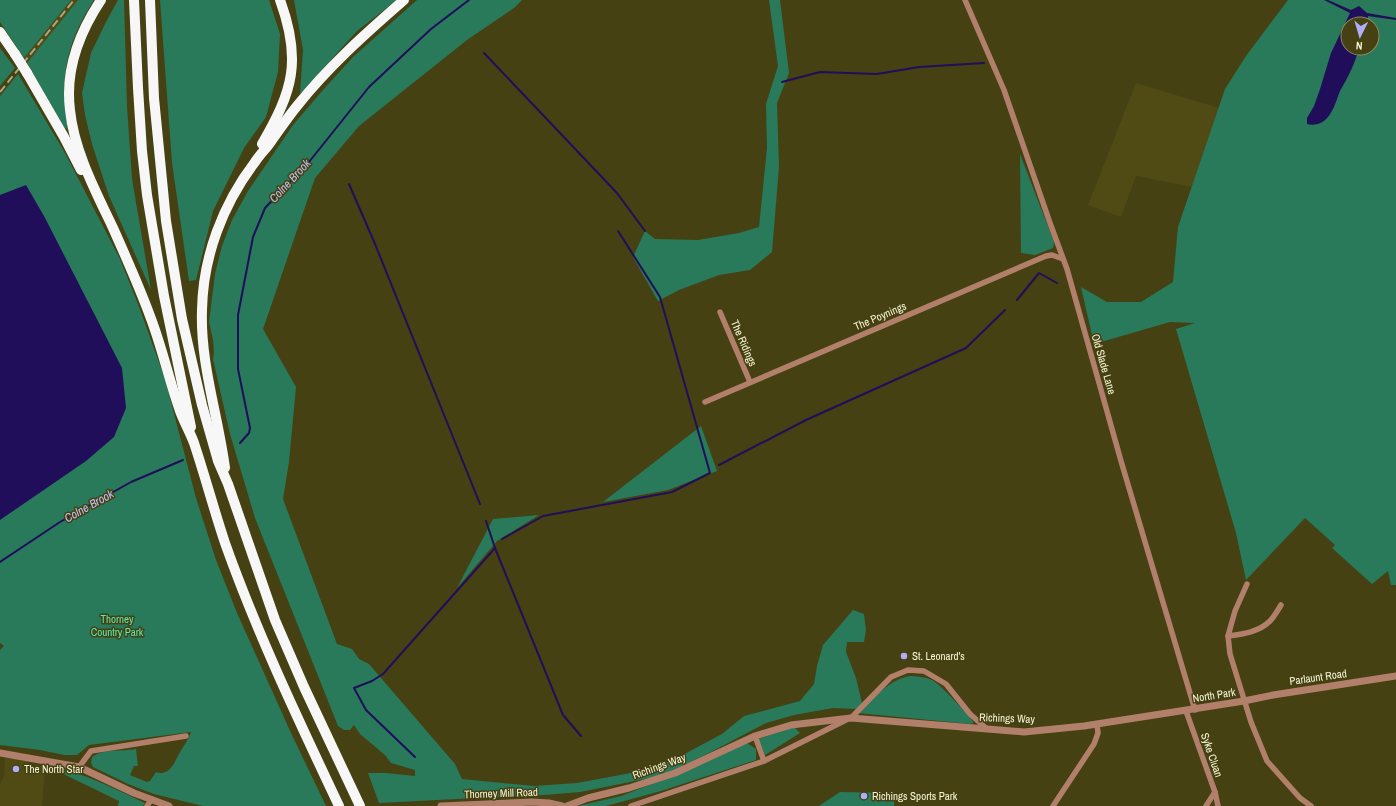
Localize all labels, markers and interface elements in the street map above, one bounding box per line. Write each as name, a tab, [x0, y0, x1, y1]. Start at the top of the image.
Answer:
north arrow	[1340, 16, 1380, 56]
text: N	[1355, 39, 1363, 53]
water label: Colne Brook	[266, 155, 315, 206]
street label: The Poynings	[852, 298, 909, 333]
street label: The Ridings	[728, 318, 760, 369]
street label: Old Slade Lane	[1089, 332, 1119, 396]
water label: Colne Brook	[61, 485, 117, 526]
park label: Thorney Country Park	[91, 612, 144, 639]
place label: St. Leonard's	[912, 649, 965, 663]
marker: St. Leonard's	[899, 651, 909, 661]
street label: Parlaunt Road	[1288, 666, 1348, 688]
street label: North Park	[1192, 685, 1237, 705]
street label: Richings Way	[979, 710, 1036, 726]
street label: Syke Cluan	[1198, 731, 1226, 779]
street label: Richings Way	[630, 750, 688, 782]
place label: The North Star	[24, 762, 83, 776]
marker: The North Star	[11, 764, 21, 774]
street label: Thorney Mill Road	[464, 785, 538, 801]
place label: Richings Sports Park	[872, 789, 958, 803]
marker: Richings Sports Park	[859, 791, 869, 801]

